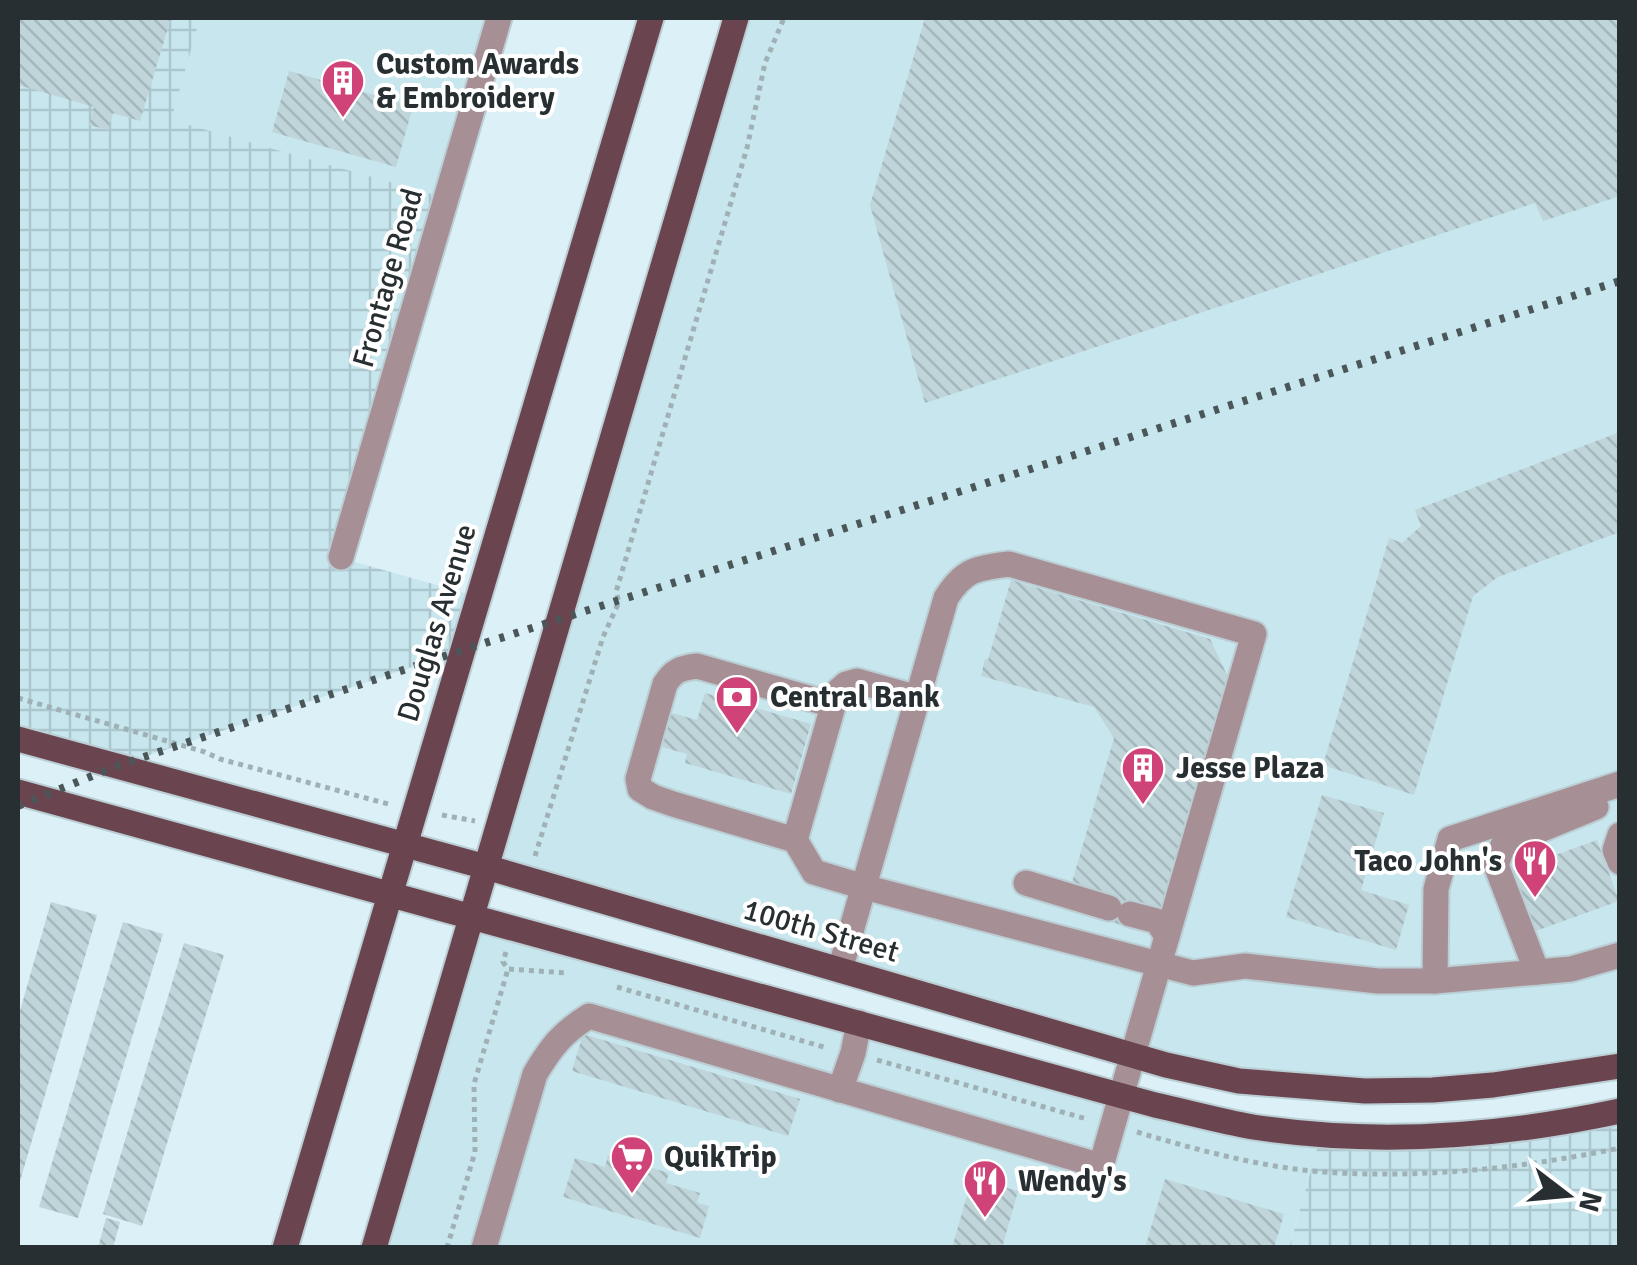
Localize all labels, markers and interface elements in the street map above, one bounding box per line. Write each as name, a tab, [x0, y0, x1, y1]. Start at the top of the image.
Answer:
place label: Custom Awards & Embroidery	[376, 46, 579, 117]
building icon: Custom Awards & Embroidery	[320, 58, 366, 119]
street label: Frontage Road	[345, 184, 431, 372]
street label: Douglas Avenue	[389, 520, 485, 726]
bank icon: Central Bank	[714, 674, 760, 735]
place label: Central Bank	[770, 679, 940, 716]
building icon: Jesse Plaza	[1120, 745, 1166, 806]
place label: Jesse Plaza	[1176, 750, 1325, 787]
restaurant icon: Taco John's	[1512, 838, 1558, 899]
place label: Taco John's	[1355, 843, 1502, 880]
street label: 100th Street	[739, 891, 903, 971]
supermarket icon: QuikTrip	[609, 1134, 655, 1195]
place label: QuikTrip	[664, 1139, 777, 1176]
north arrow	[1517, 1145, 1617, 1245]
restaurant icon: Wendy's	[962, 1158, 1008, 1219]
place label: Wendy's	[1018, 1163, 1127, 1200]
text: N	[1571, 1188, 1609, 1216]

